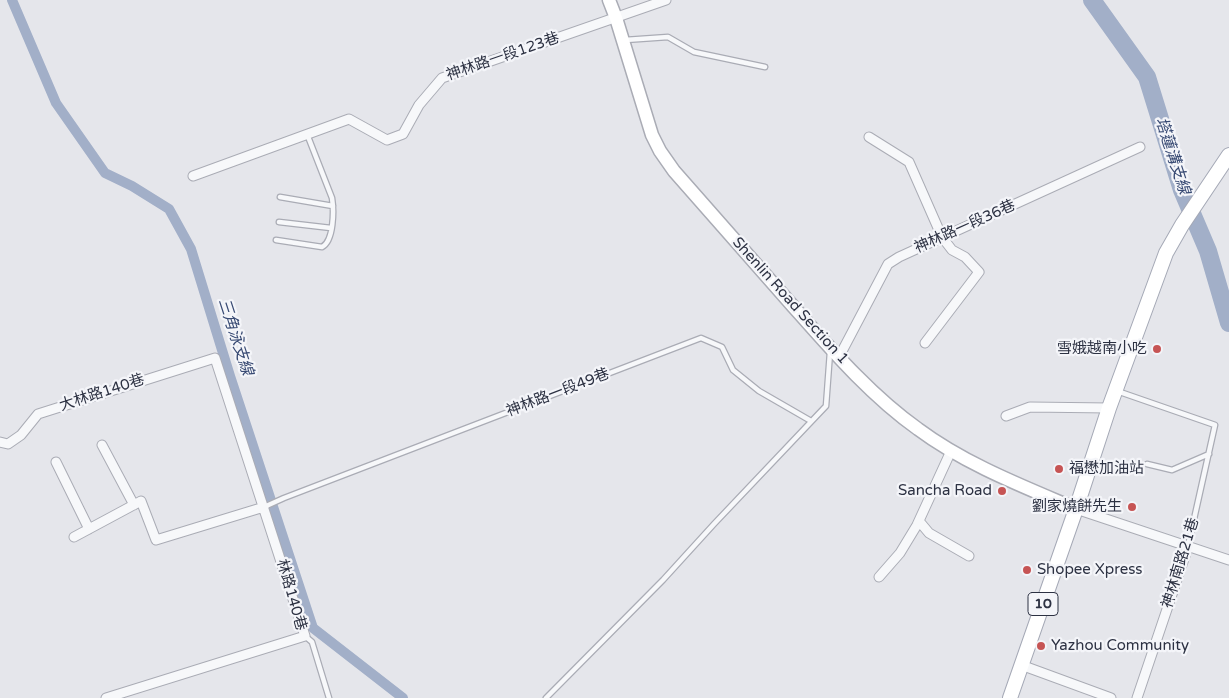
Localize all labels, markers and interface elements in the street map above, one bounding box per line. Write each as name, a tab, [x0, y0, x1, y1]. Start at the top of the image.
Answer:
street label: 神林路一段123巷	[444, 29, 562, 85]
water label: 塔蓮溝支線	[1151, 115, 1193, 197]
street label: 神林路一段36巷	[912, 197, 1018, 257]
street label: Shenlin Road Section 1	[728, 234, 852, 368]
water label: 三角泳支線	[214, 296, 256, 378]
place label: 雪娥越南小吃	[1057, 340, 1147, 358]
marker: 雪娥越南小吃	[1151, 343, 1163, 355]
street label: 神林路一段49巷	[504, 365, 612, 421]
street label: 大林路140巷	[57, 371, 147, 415]
place label: 福懋加油站	[1069, 460, 1144, 478]
marker: 福懋加油站	[1053, 463, 1065, 475]
place label: Sancha Road	[898, 482, 992, 500]
marker: Sancha Road	[996, 485, 1008, 497]
place label: 劉家燒餅先生	[1032, 498, 1122, 516]
marker: 劉家燒餅先生	[1126, 501, 1138, 513]
street label: 神林南路21巷	[1159, 515, 1203, 611]
street label: 林路140巷	[272, 557, 310, 633]
place label: Shopee Xpress	[1037, 561, 1143, 579]
marker: Shopee Xpress	[1021, 564, 1033, 576]
road number: 10	[1028, 592, 1058, 616]
place label: Yazhou Community	[1051, 637, 1189, 655]
marker: Yazhou Community	[1035, 640, 1047, 652]

